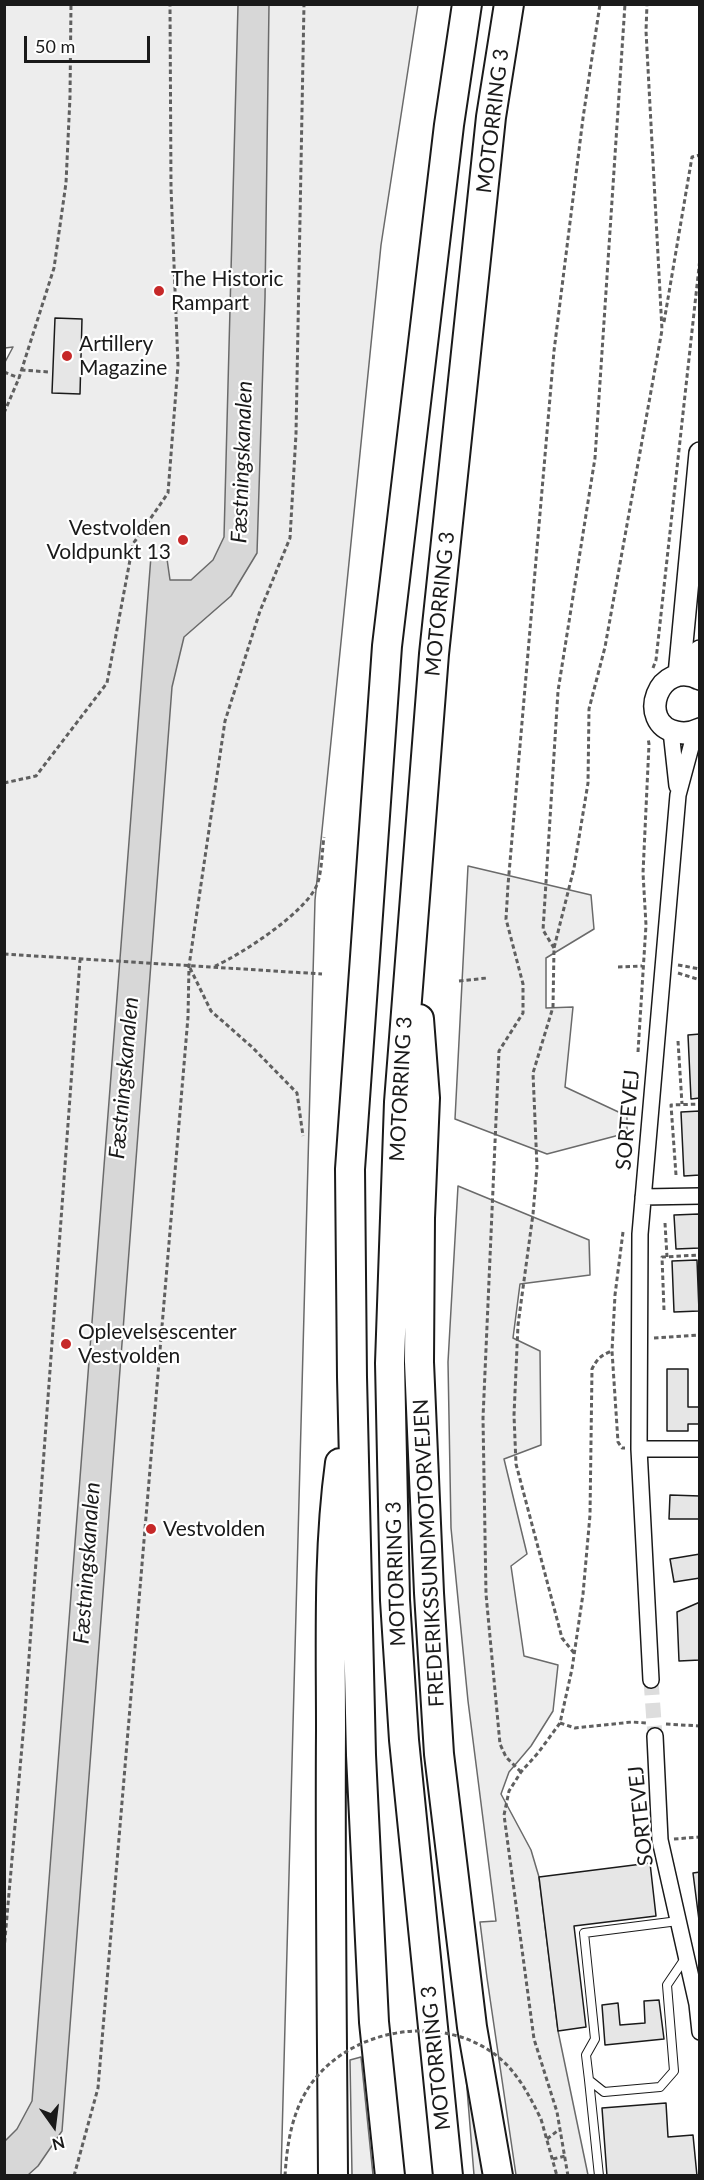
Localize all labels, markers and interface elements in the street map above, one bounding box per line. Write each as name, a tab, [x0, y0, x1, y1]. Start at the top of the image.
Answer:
scale bar	[27, 24, 153, 62]
text: 50 m	[35, 35, 75, 57]
street label: MOTORRING 3	[472, 47, 514, 195]
place label: The Historic Rampart	[171, 266, 284, 316]
marker: The Historic Rampart	[152, 284, 166, 298]
place label: Artillery Magazine	[79, 331, 167, 381]
marker: Artillery Magazine	[60, 349, 74, 363]
water label: Fæstningskanalen	[226, 380, 258, 544]
place label: Vestvolden Voldpunkt 13	[47, 515, 171, 565]
street label: MOTORRING 3	[420, 530, 460, 678]
marker: Vestvolden Voldpunkt 13	[176, 533, 190, 547]
water label: Fæstningskanalen	[104, 996, 144, 1160]
street label: MOTORRING 3	[385, 1016, 417, 1162]
street label: SORTEVEJ	[611, 1069, 645, 1171]
place label: Oplevelsescenter Vestvolden	[78, 1319, 237, 1369]
marker: Oplevelsescenter Vestvolden	[59, 1337, 73, 1351]
street label: FREDERIKSSUNDMOTORVEJEN	[408, 1398, 450, 1708]
water label: Fæstningskanalen	[68, 1481, 106, 1645]
street label: MOTORRING 3	[381, 1501, 411, 1647]
place label: Vestvolden	[163, 1516, 265, 1542]
marker: Vestvolden	[144, 1522, 158, 1536]
street label: SORTEVEJ	[623, 1765, 659, 1867]
street label: MOTORRING 3	[416, 1984, 456, 2132]
north arrow	[24, 2096, 84, 2156]
text: N	[50, 2133, 67, 2155]

